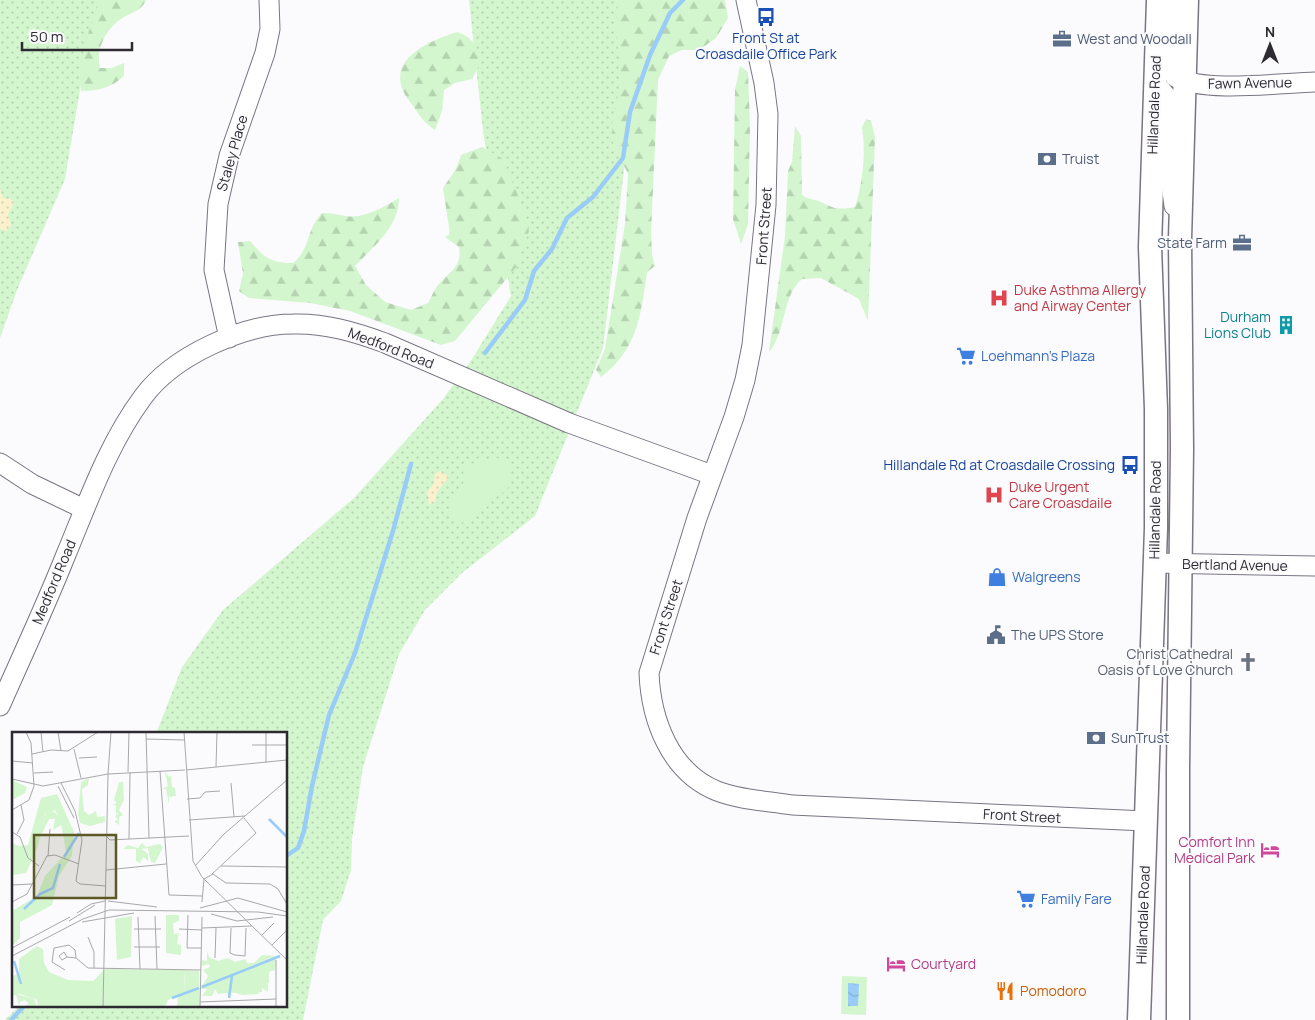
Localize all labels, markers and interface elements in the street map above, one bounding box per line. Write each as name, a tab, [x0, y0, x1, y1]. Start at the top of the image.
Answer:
bus stop icon: Front St at Croasdaile Office Park	[755, 6, 777, 28]
scale bar	[22, 20, 132, 52]
north arrow	[1245, 20, 1295, 70]
text: N	[1265, 22, 1275, 41]
text: 50 m	[30, 26, 64, 47]
place label: Front St at Croasdaile Office Park	[695, 28, 838, 63]
office icon: West and Woodall	[1051, 28, 1073, 50]
place label: West and Woodall	[1077, 29, 1192, 48]
street label: Hillandale Road	[1142, 55, 1165, 155]
street label: Fawn Avenue	[1208, 72, 1292, 93]
street label: Staley Place	[212, 112, 252, 193]
bank icon: Truist	[1036, 148, 1058, 170]
place label: Truist	[1062, 149, 1100, 168]
street label: Front Street	[751, 186, 776, 266]
office icon: State Farm	[1231, 232, 1253, 254]
place label: State Farm	[1157, 233, 1227, 252]
place label: Duke Asthma Allergy and Airway Center	[1014, 280, 1147, 315]
hospital icon: Duke Asthma Allergy and Airway Center	[988, 287, 1010, 309]
place label: Durham Lions Club	[1204, 307, 1271, 342]
building icon: Durham Lions Club	[1275, 314, 1297, 336]
street label: Medford Road	[346, 322, 437, 373]
supermarket icon: Loehmann's Plaza	[955, 345, 977, 367]
place label: Loehmann's Plaza	[981, 346, 1095, 365]
bus stop icon: Hillandale Rd at Croasdaile Crossing	[1119, 454, 1141, 476]
place label: Hillandale Rd at Croasdaile Crossing	[884, 455, 1115, 474]
street label: Hillandale Road	[1144, 460, 1165, 560]
place label: Duke Urgent Care Croasdaile	[1009, 477, 1112, 512]
hospital icon: Duke Urgent Care Croasdaile	[983, 484, 1005, 506]
street label: Medford Road	[27, 536, 80, 627]
street label: Bertland Avenue	[1182, 554, 1288, 575]
shop icon: Walgreens	[986, 566, 1008, 588]
place label: Walgreens	[1012, 567, 1081, 586]
street label: Front Street	[644, 576, 687, 657]
public building icon: The UPS Store	[985, 624, 1007, 646]
place label: The UPS Store	[1011, 625, 1104, 644]
place label: Christ Cathedral Oasis of Love Church	[1098, 644, 1233, 679]
church icon: Christ Cathedral Oasis of Love Church	[1237, 651, 1259, 673]
bank icon: SunTrust	[1085, 727, 1107, 749]
place label: SunTrust	[1111, 728, 1170, 747]
inset map	[12, 732, 288, 1008]
street label: Front Street	[983, 804, 1062, 827]
place label: Comfort Inn Medical Park	[1174, 832, 1256, 867]
hotel icon: Comfort Inn Medical Park	[1259, 839, 1281, 861]
street label: Hillandale Road	[1131, 865, 1154, 965]
supermarket icon: Family Fare	[1015, 888, 1037, 910]
place label: Family Fare	[1041, 889, 1112, 908]
hotel icon: Courtyard	[885, 953, 907, 975]
place label: Courtyard	[911, 954, 976, 973]
restaurant icon: Pomodoro	[994, 980, 1016, 1002]
place label: Pomodoro	[1020, 981, 1087, 1000]

